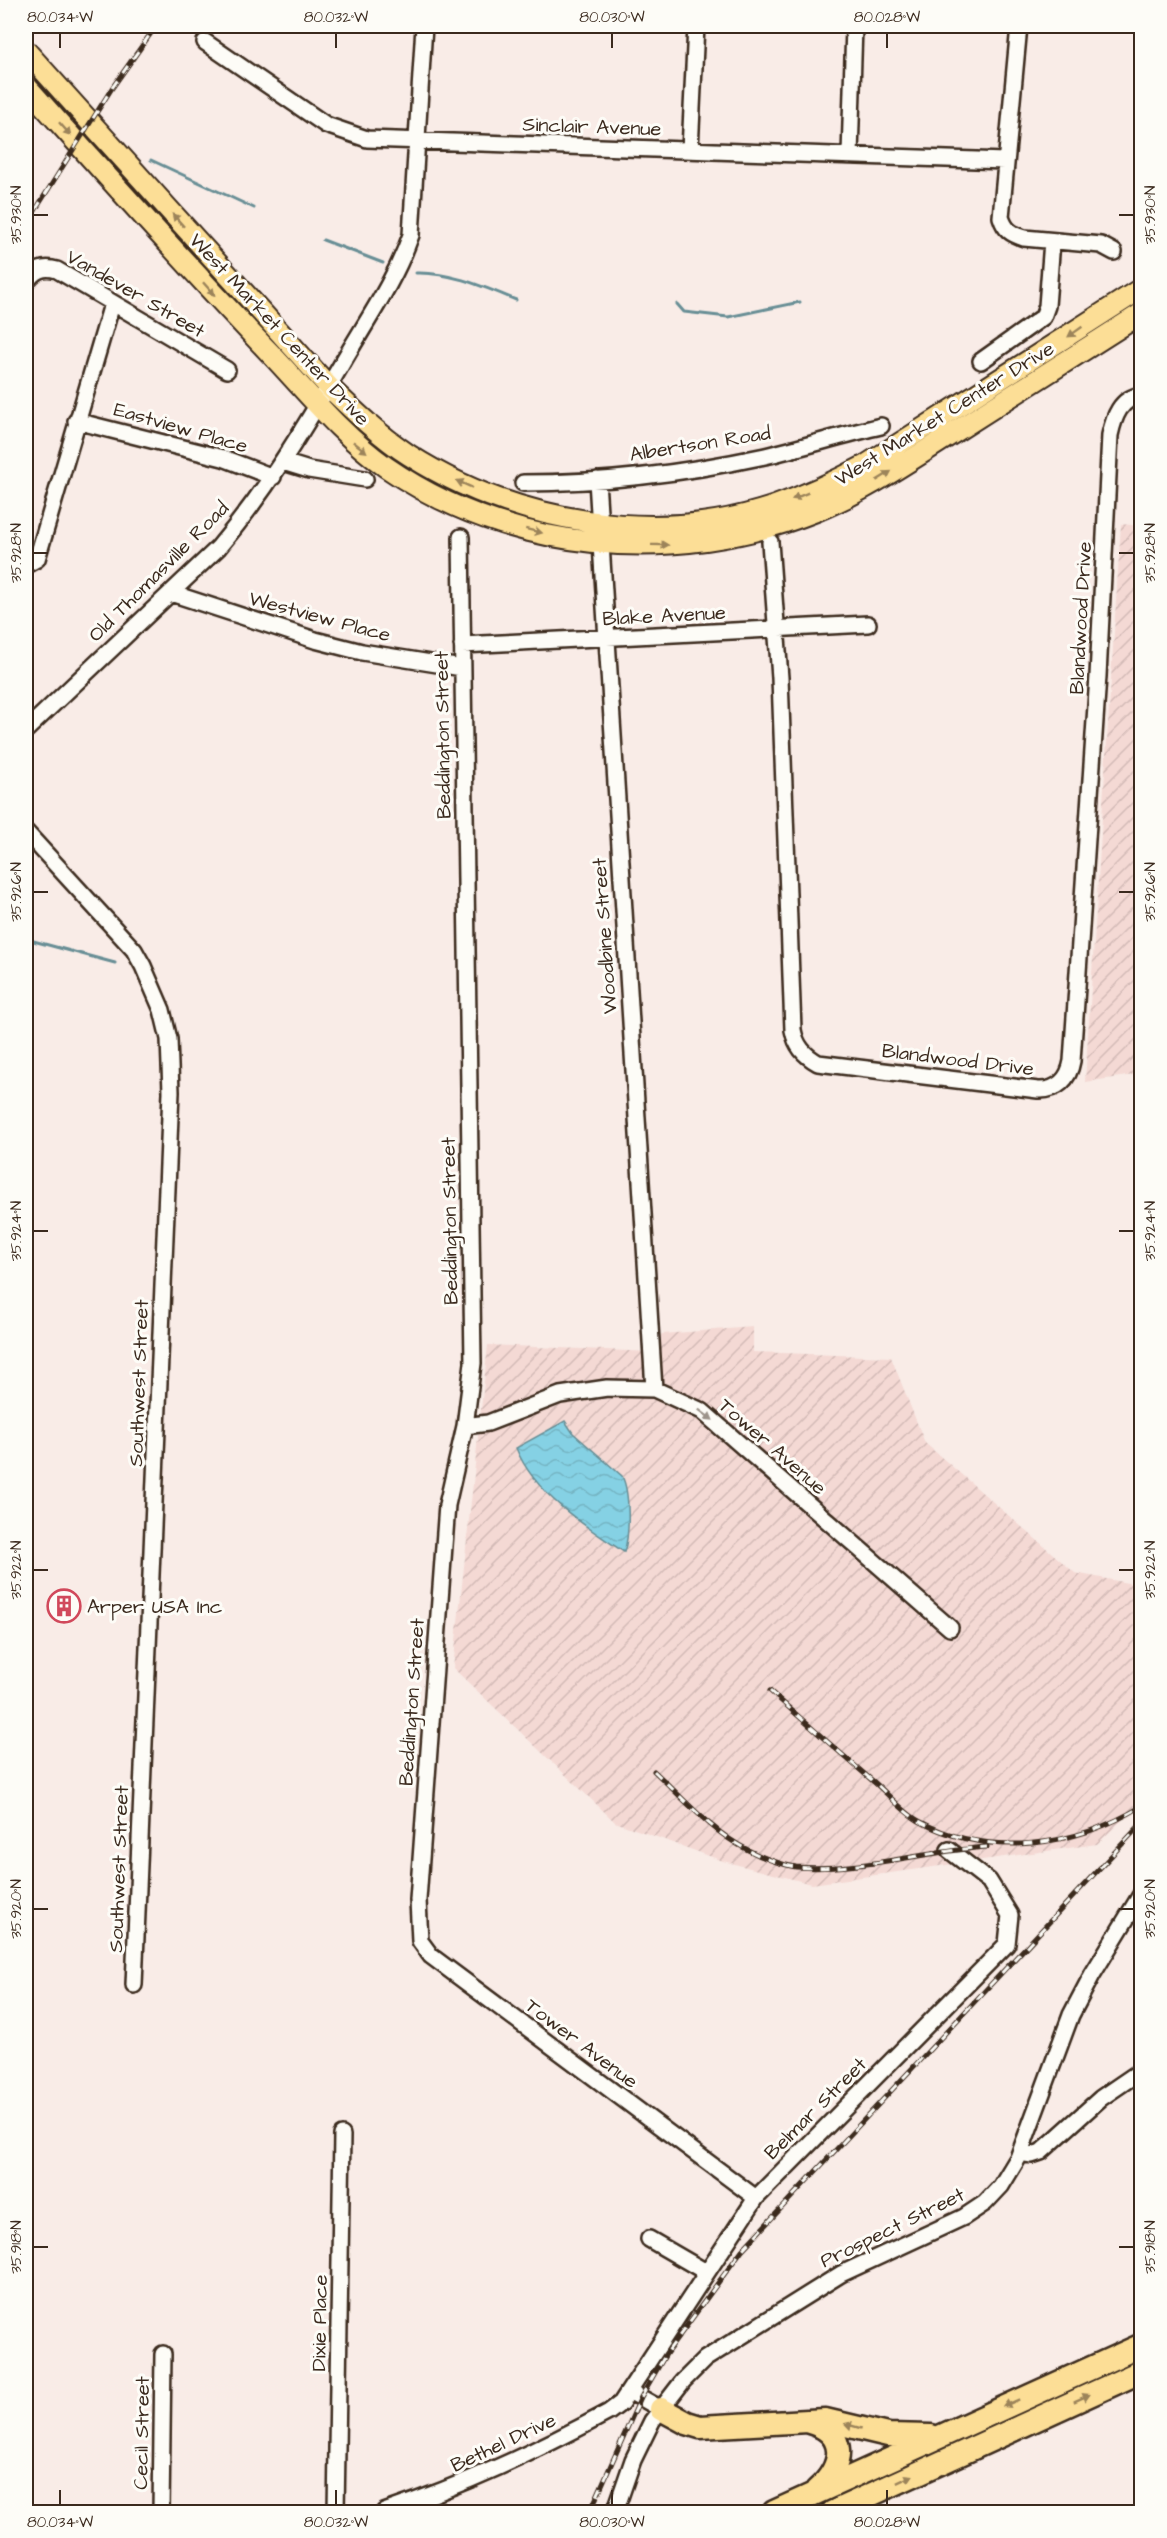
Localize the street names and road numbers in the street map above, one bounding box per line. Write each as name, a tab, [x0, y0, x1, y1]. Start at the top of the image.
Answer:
street label: Sinclair Avenue	[522, 111, 662, 143]
street label: West Market Center Drive	[182, 227, 376, 432]
street label: Vandever Street	[61, 243, 210, 345]
street label: West Market Center Drive	[829, 335, 1060, 493]
street label: Eastview Place	[110, 395, 251, 460]
street label: Albertson Road	[628, 419, 773, 469]
street label: Old Thomasville Road	[82, 495, 235, 648]
street label: Blandwood Drive	[1063, 541, 1099, 695]
street label: Westview Place	[246, 585, 394, 649]
street label: Blake Avenue	[602, 599, 727, 633]
street label: Beddington Street	[428, 651, 459, 819]
street label: Woodbine Street	[586, 857, 624, 1015]
street label: Blandwood Drive	[880, 1037, 1036, 1083]
street label: Beddington Street	[435, 1137, 466, 1305]
street label: Southwest Street	[122, 1299, 156, 1467]
street label: Tower Avenue	[712, 1392, 833, 1502]
street label: Beddington Street	[392, 1617, 433, 1787]
street label: Southwest Street	[102, 1785, 136, 1953]
street label: Tower Avenue	[519, 1992, 644, 2096]
street label: Belmar Street	[758, 2051, 873, 2166]
street label: Prospect Street	[816, 2181, 969, 2275]
street label: Dixie Place	[305, 2274, 335, 2372]
street label: Cecil Street	[127, 2376, 157, 2490]
street label: Bethel Drive	[446, 2406, 561, 2480]

